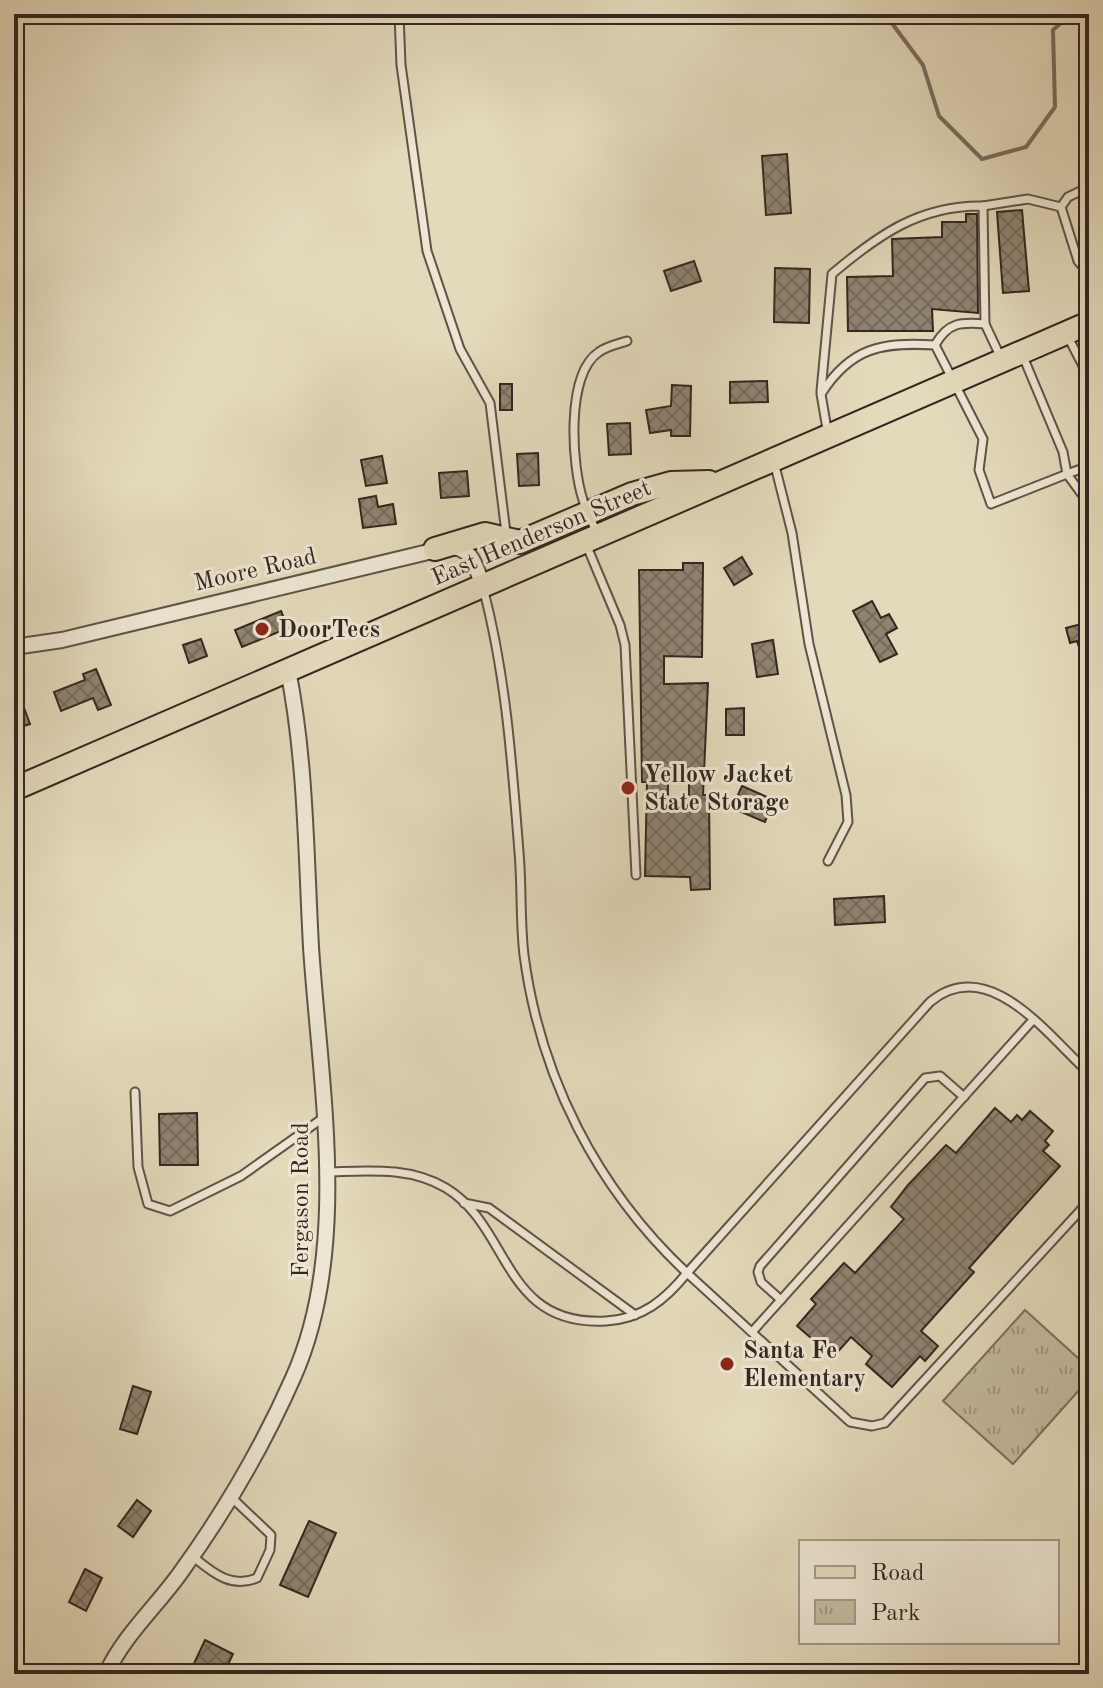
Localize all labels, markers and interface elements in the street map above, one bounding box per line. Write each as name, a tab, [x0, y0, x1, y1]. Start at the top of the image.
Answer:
street label: East Henderson Street	[429, 477, 655, 591]
street label: Moore Road	[192, 545, 319, 597]
place label: DoorTecs	[278, 619, 380, 643]
marker: DoorTecs	[253, 620, 271, 638]
place label: Yellow Jacket State Storage	[644, 764, 793, 816]
marker: Yellow Jacket State Storage	[619, 779, 637, 797]
street label: Fergason Road	[290, 1122, 314, 1278]
place label: Santa Fe Elementary	[743, 1340, 866, 1392]
marker: Santa Fe Elementary	[718, 1355, 736, 1373]
legend	[799, 1540, 1059, 1644]
text: Road	[871, 1562, 924, 1586]
text: Park	[871, 1602, 920, 1626]

